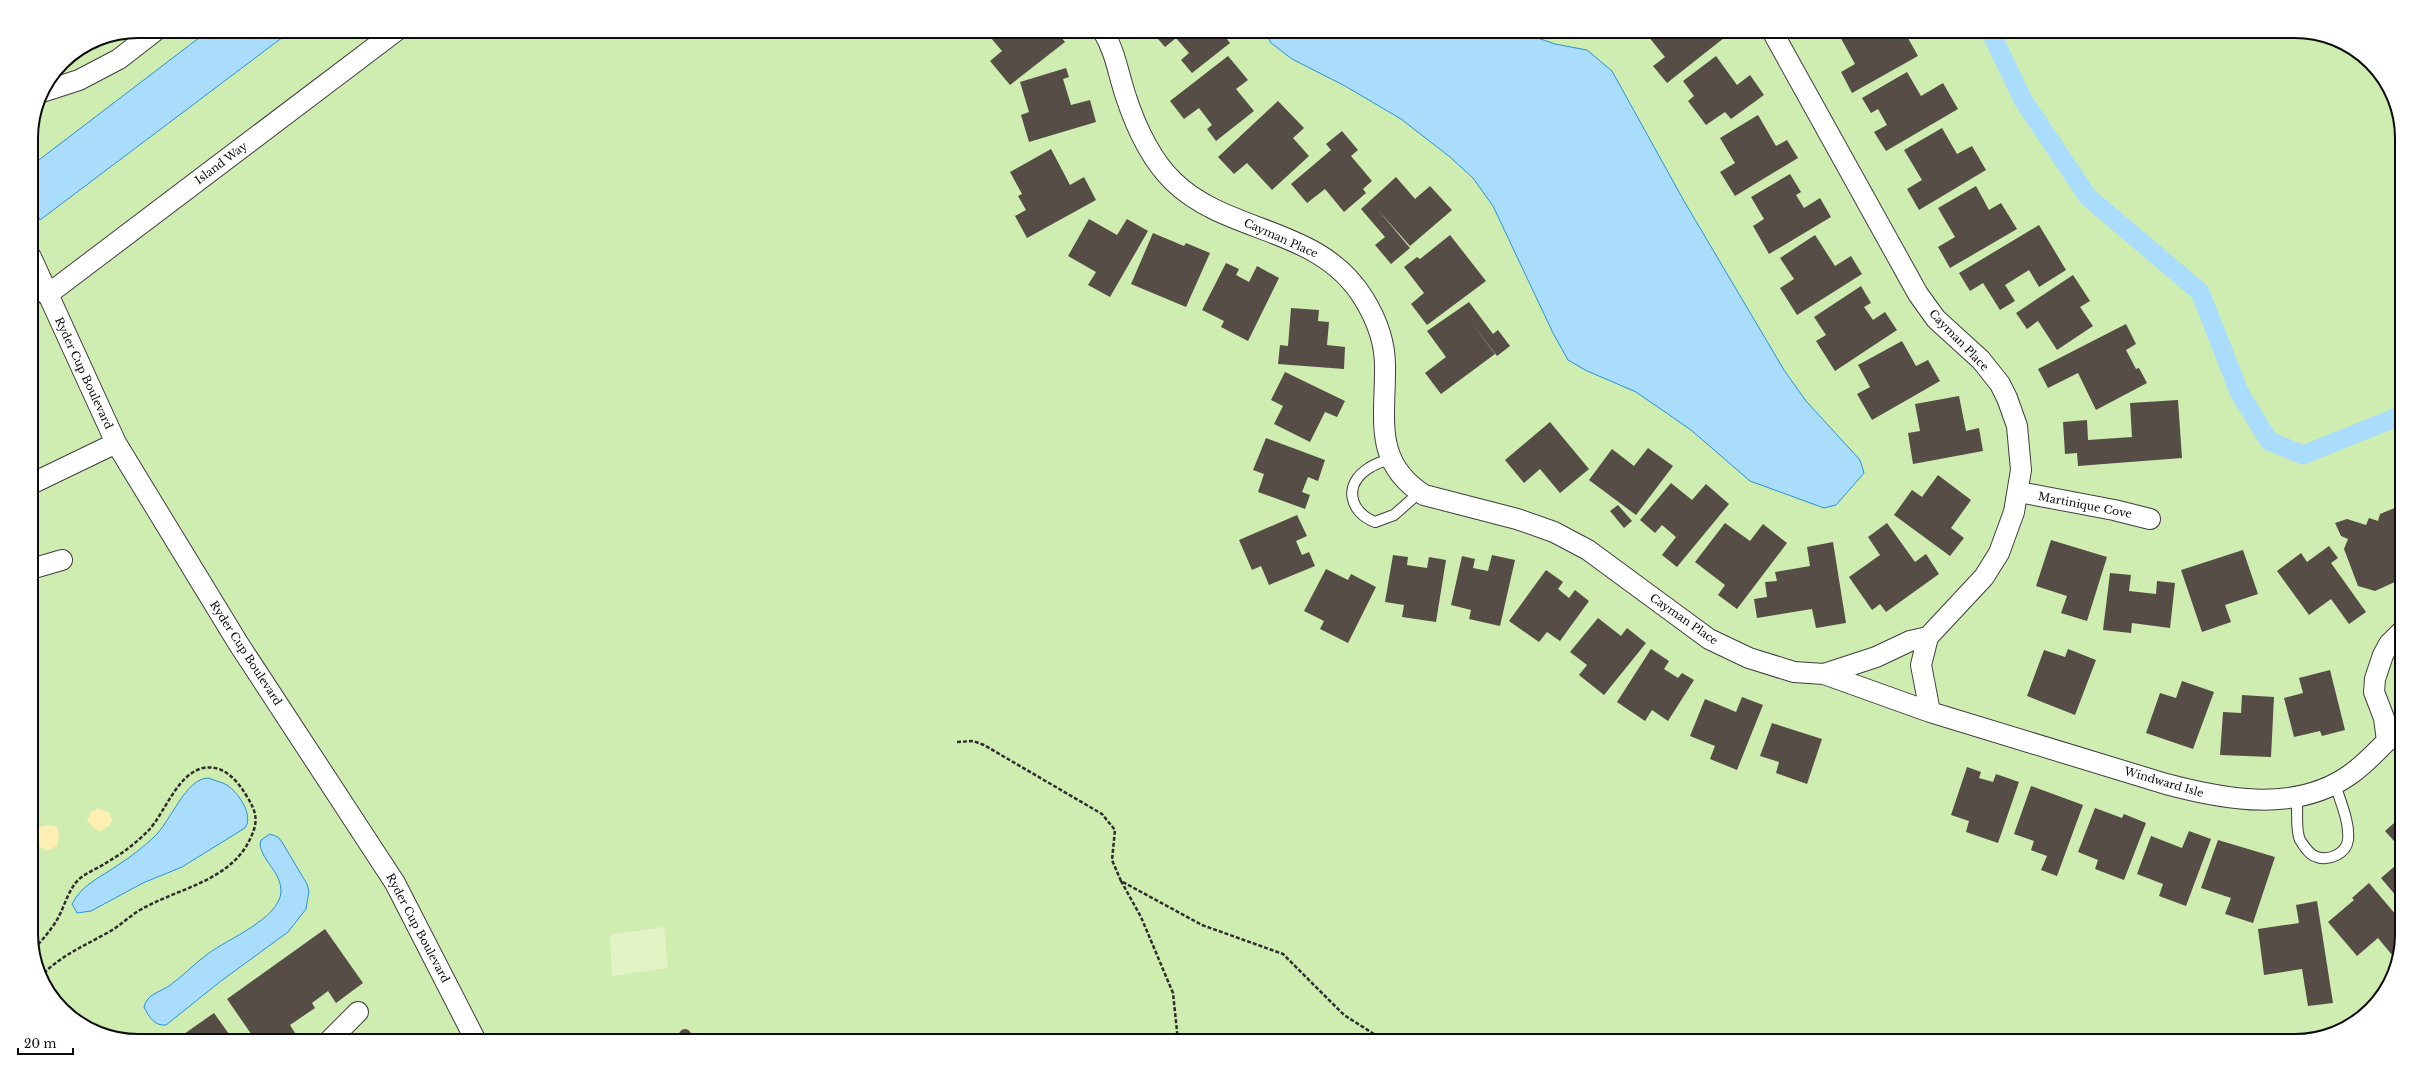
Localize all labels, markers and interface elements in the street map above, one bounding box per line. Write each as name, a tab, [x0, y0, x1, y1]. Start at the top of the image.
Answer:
street label: Island Way	[192, 139, 250, 187]
street label: Cayman Place	[1242, 215, 1320, 261]
street label: Cayman Place	[1926, 306, 1992, 374]
street label: Ryder Cup Boulevard	[52, 315, 116, 432]
street label: Martinique Cove	[2037, 489, 2133, 521]
street label: Cayman Place	[1647, 590, 1721, 648]
street label: Ryder Cup Boulevard	[207, 598, 285, 708]
street label: Windward Isle	[2122, 764, 2205, 800]
street label: Ryder Cup Boulevard	[383, 871, 453, 986]
scale bar	[18, 1030, 73, 1056]
text: 20 m	[24, 1036, 56, 1051]

